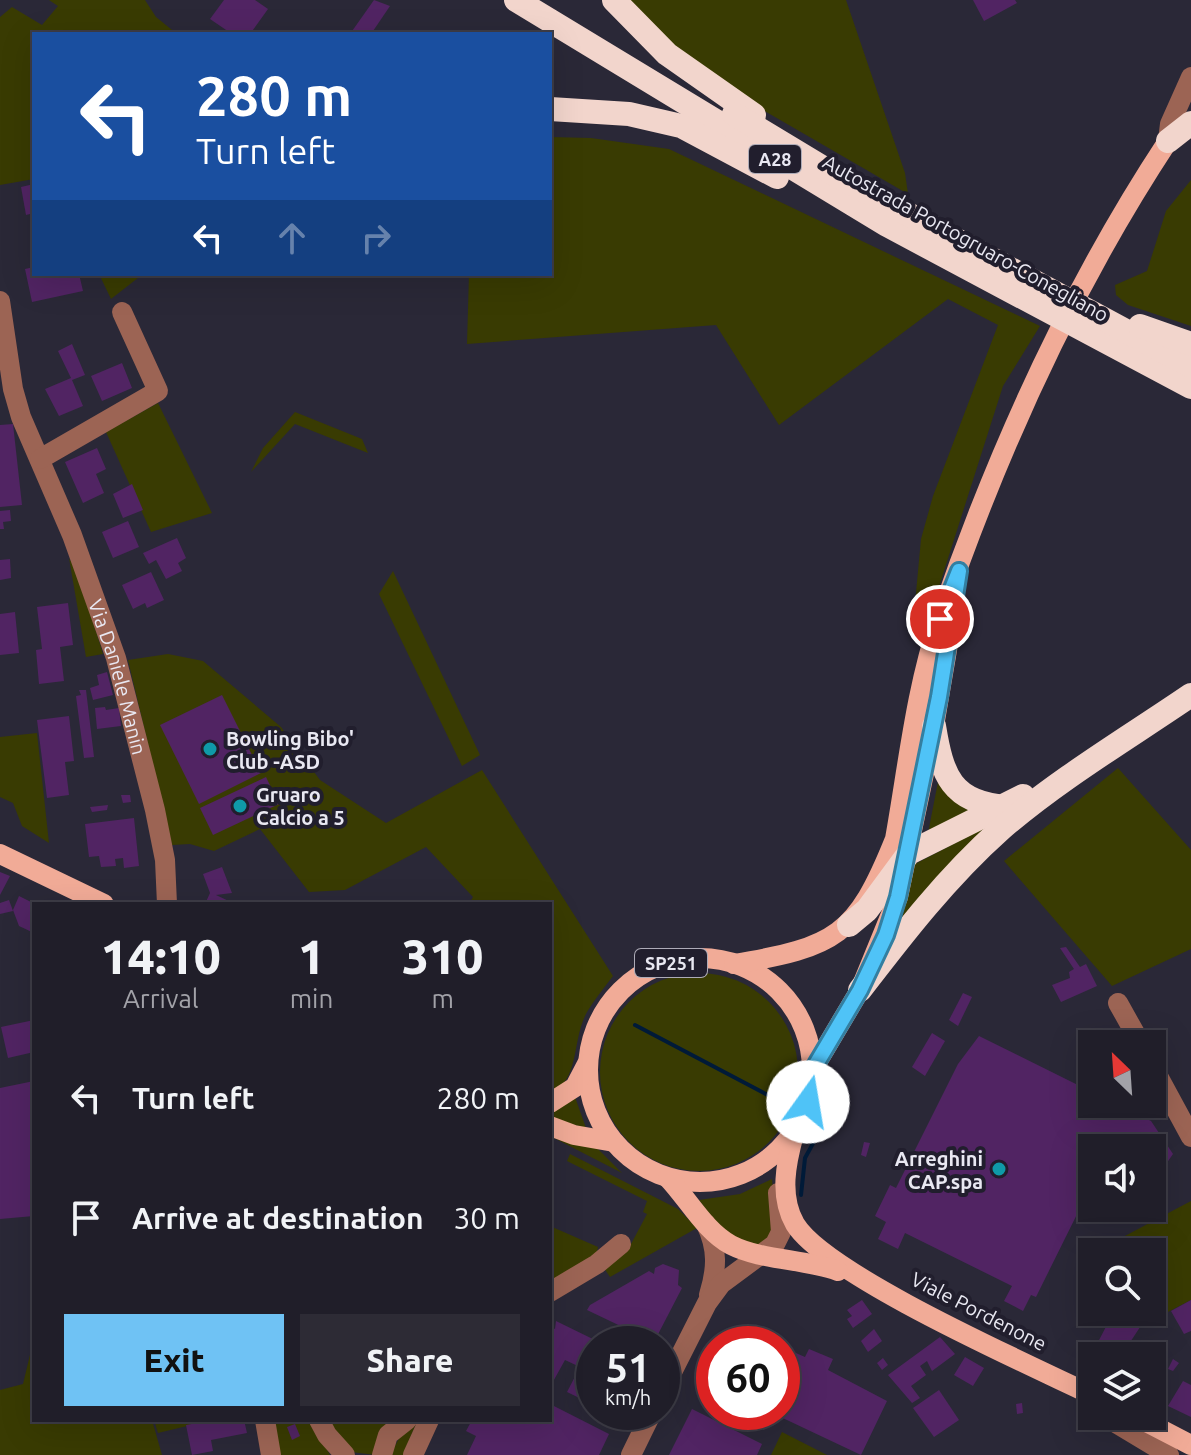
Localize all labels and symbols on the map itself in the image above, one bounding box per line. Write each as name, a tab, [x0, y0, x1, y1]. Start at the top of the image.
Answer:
road number: A28	[749, 145, 801, 173]
street label: Autostrada Portogruaro-Conegliano	[819, 150, 1113, 326]
pin	[906, 585, 974, 653]
street label: Via Daniele Manin	[84, 596, 152, 757]
place label: Bowling Bibo' Club -ASD	[226, 727, 354, 773]
marker: Bowling Bibo' Club -ASD	[201, 740, 219, 758]
place label: Gruaro Calcio a 5	[256, 783, 345, 829]
marker: Gruaro Calcio a 5	[231, 797, 249, 815]
road number: SP251	[635, 949, 707, 977]
north arrow	[1078, 1030, 1166, 1118]
position arrow	[766, 1060, 850, 1144]
place label: Arreghini CAP.spa	[895, 1147, 983, 1193]
marker: Arreghini CAP.spa	[990, 1160, 1008, 1178]
street label: Viale Pordenone	[908, 1267, 1050, 1355]
speed limit sign: 60	[696, 1326, 800, 1430]

